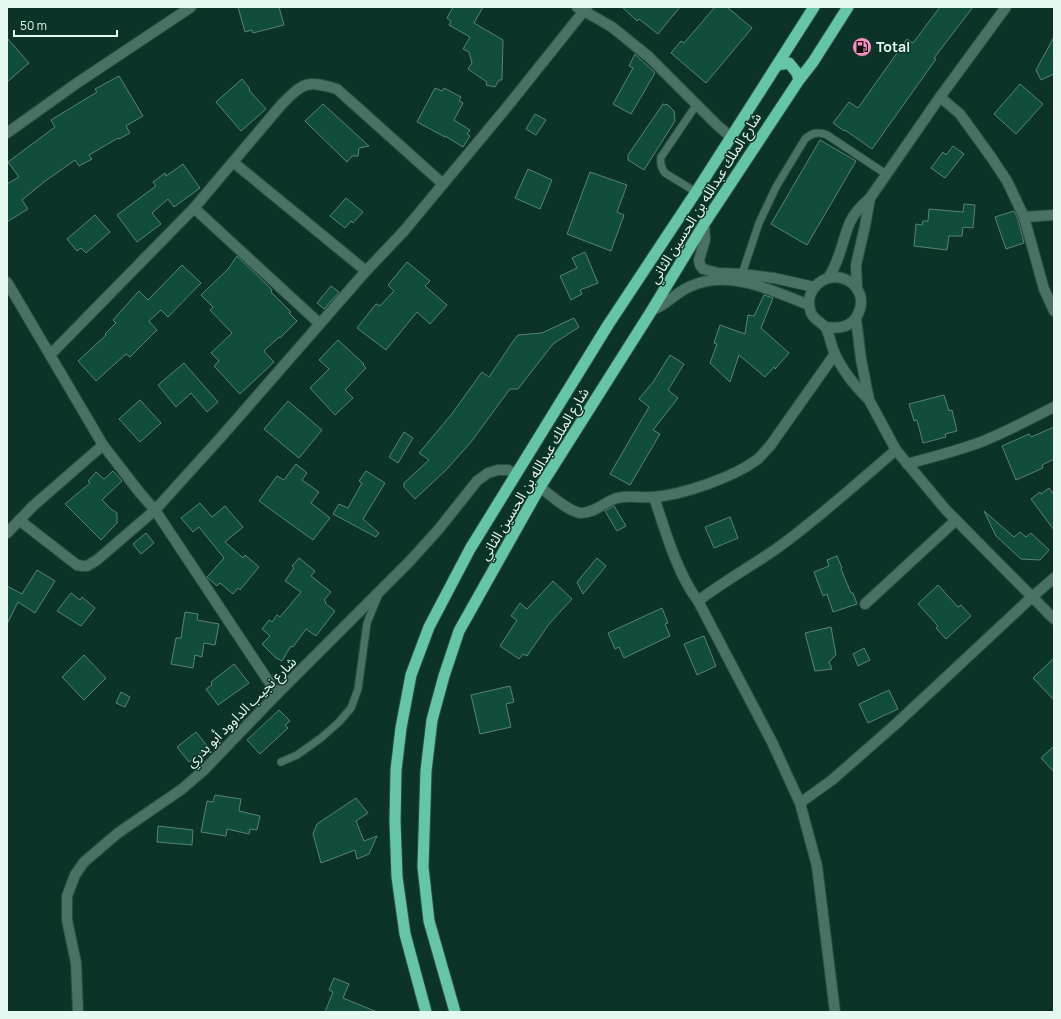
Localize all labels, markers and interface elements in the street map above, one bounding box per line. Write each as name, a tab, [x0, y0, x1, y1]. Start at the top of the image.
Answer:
scale bar	[14, 12, 117, 38]
text: 50 m	[20, 17, 47, 34]
fuel station icon: Total	[851, 36, 873, 58]
place label: Total	[876, 37, 910, 56]
street label: شارع الملك عبدالله بن الحسين الثاني	[644, 109, 767, 288]
street label: شارع الملك عبدالله بن الحسين الثاني	[474, 384, 595, 565]
street label: شارع نجيب الداوود أبو بدري	[181, 652, 302, 773]

